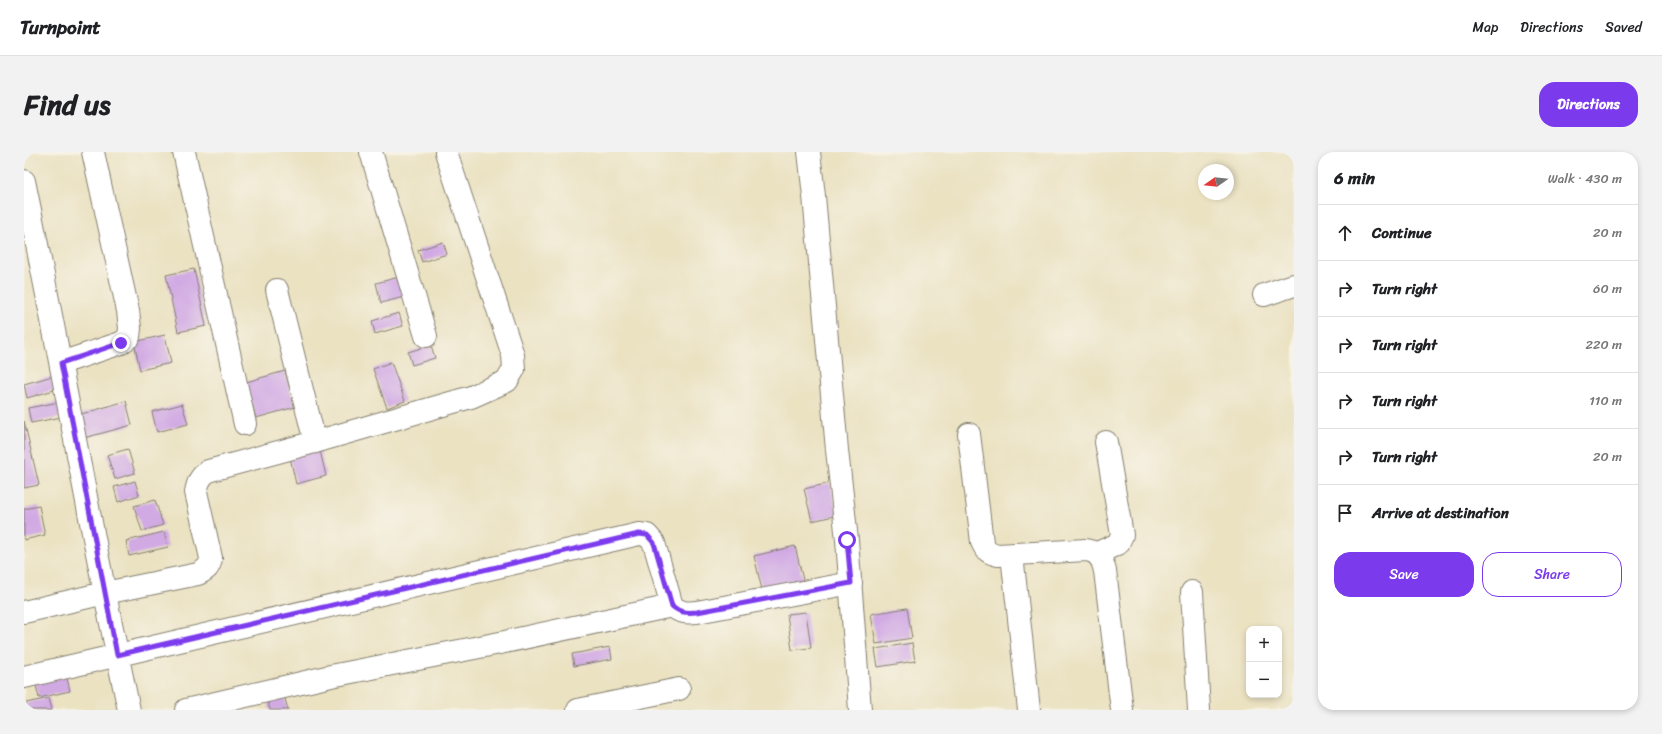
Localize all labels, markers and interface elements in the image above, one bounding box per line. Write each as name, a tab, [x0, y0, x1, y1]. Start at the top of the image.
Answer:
text: Turnpoint	[20, 11, 101, 44]
text: Map	[1472, 15, 1498, 40]
text: Directions	[1520, 15, 1583, 40]
text: Saved	[1605, 15, 1642, 40]
text: Find us	[24, 80, 111, 129]
button: Directions	[1539, 82, 1638, 127]
text: 6 min	[1334, 163, 1375, 193]
north arrow	[1198, 164, 1234, 200]
text: Walk · 430 m	[1548, 167, 1622, 190]
text: Continue	[1372, 220, 1432, 246]
text: 20 m	[1593, 221, 1622, 244]
icon: ahead	[1334, 222, 1356, 244]
text: Turn right	[1372, 276, 1437, 302]
text: 60 m	[1593, 277, 1622, 300]
icon: right	[1334, 278, 1356, 300]
text: Turn right	[1372, 332, 1437, 358]
text: 220 m	[1585, 333, 1622, 356]
route end	[112, 334, 130, 352]
icon: right	[1334, 334, 1356, 356]
text: Turn right	[1372, 388, 1437, 414]
text: 110 m	[1589, 389, 1622, 412]
icon: right	[1334, 390, 1356, 412]
text: Turn right	[1372, 444, 1437, 470]
text: 20 m	[1593, 445, 1622, 468]
icon: right	[1334, 446, 1356, 468]
text: Arrive at destination	[1372, 500, 1509, 526]
icon: arrive	[1334, 502, 1356, 524]
route start	[838, 531, 856, 549]
button: Save	[1334, 552, 1474, 597]
button: Share	[1482, 552, 1622, 597]
map controls	[1246, 626, 1282, 698]
button: +	[1246, 626, 1282, 662]
button: −	[1246, 662, 1282, 698]

